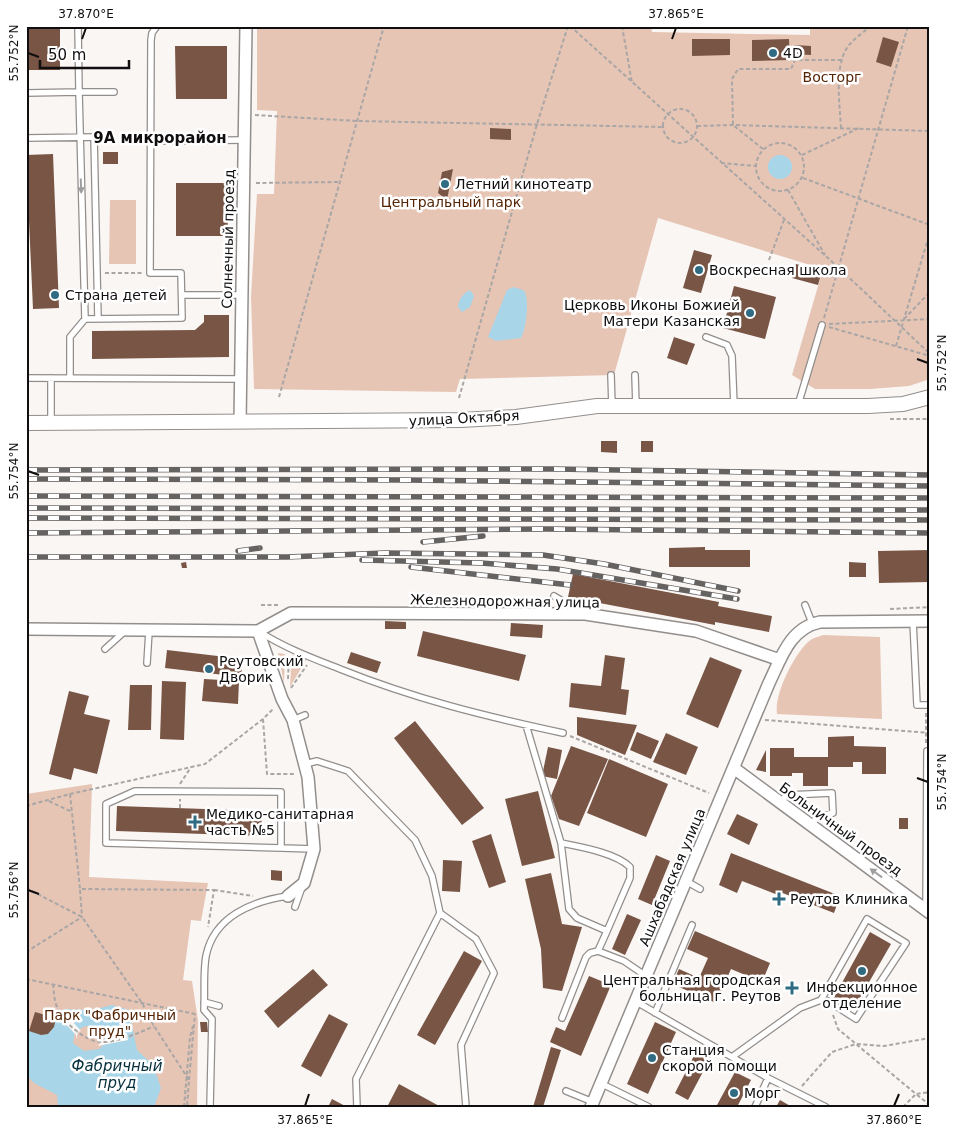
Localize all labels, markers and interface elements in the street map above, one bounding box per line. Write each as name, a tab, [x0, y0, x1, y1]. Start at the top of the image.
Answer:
text: 37.870°E	[58, 7, 114, 21]
text: 37.865°E	[648, 7, 704, 21]
text: 55.752°N	[7, 25, 21, 81]
scale bar	[40, 38, 129, 70]
place label: 4D	[783, 45, 803, 61]
text: 50 m	[48, 46, 86, 64]
marker: 4D	[767, 47, 779, 59]
park label: Восторг	[803, 69, 861, 85]
district label: 9А микрорайон	[93, 129, 227, 147]
street label: Солнечный проезд	[219, 169, 237, 309]
place label: Летний кинотеатр	[455, 176, 592, 192]
one-way arrow	[77, 178, 85, 194]
marker: Летний кинотеатр	[439, 178, 451, 190]
park label: Центральный парк	[381, 194, 521, 210]
place label: Воскресная школа	[709, 262, 846, 278]
marker: Воскресная школа	[693, 264, 705, 276]
place label: Страна детей	[65, 287, 167, 303]
marker: Страна детей	[49, 289, 61, 301]
place label: Церковь Иконы Божией Матери Казанская	[564, 297, 740, 329]
marker: Церковь Иконы Божией Матери Казанская	[744, 307, 756, 319]
text: 55.752°N	[935, 335, 949, 391]
street label: улица Октября	[408, 407, 520, 429]
text: 55.754°N	[7, 443, 21, 499]
street label: Железнодорожная улица	[410, 591, 600, 611]
place label: Реутовский Дворик	[219, 653, 304, 685]
marker: Реутовский Дворик	[203, 663, 215, 675]
text: 55.754°N	[935, 754, 949, 810]
street label: Больничный проезд	[776, 779, 906, 879]
place label: Медико-санитарная часть №5	[206, 806, 354, 838]
street label: Ашхабадская улица	[636, 806, 708, 948]
marker: Медико-санитарная часть №5	[188, 815, 202, 829]
text: 55.756°N	[7, 862, 21, 918]
one-way arrow	[870, 869, 883, 879]
place label: Реутов Клиника	[790, 891, 908, 907]
marker: Реутов Клиника	[772, 892, 786, 906]
marker: Инфекционное отделение	[856, 965, 868, 977]
place label: Центральная городская больница г. Реутов	[603, 972, 781, 1004]
place label: Инфекционное отделение	[806, 979, 918, 1011]
marker: Центральная городская больница г. Реутов	[785, 981, 799, 995]
park label: Парк "Фабричный пруд"	[44, 1007, 176, 1039]
place label: Станция скорой помощи	[662, 1042, 777, 1074]
marker: Станция скорой помощи	[646, 1052, 658, 1064]
water label: Фабричный пруд	[72, 1057, 163, 1092]
place label: Морг	[744, 1085, 781, 1101]
marker: Морг	[728, 1087, 740, 1099]
text: 37.865°E	[277, 1113, 333, 1127]
text: 37.860°E	[866, 1113, 922, 1127]

